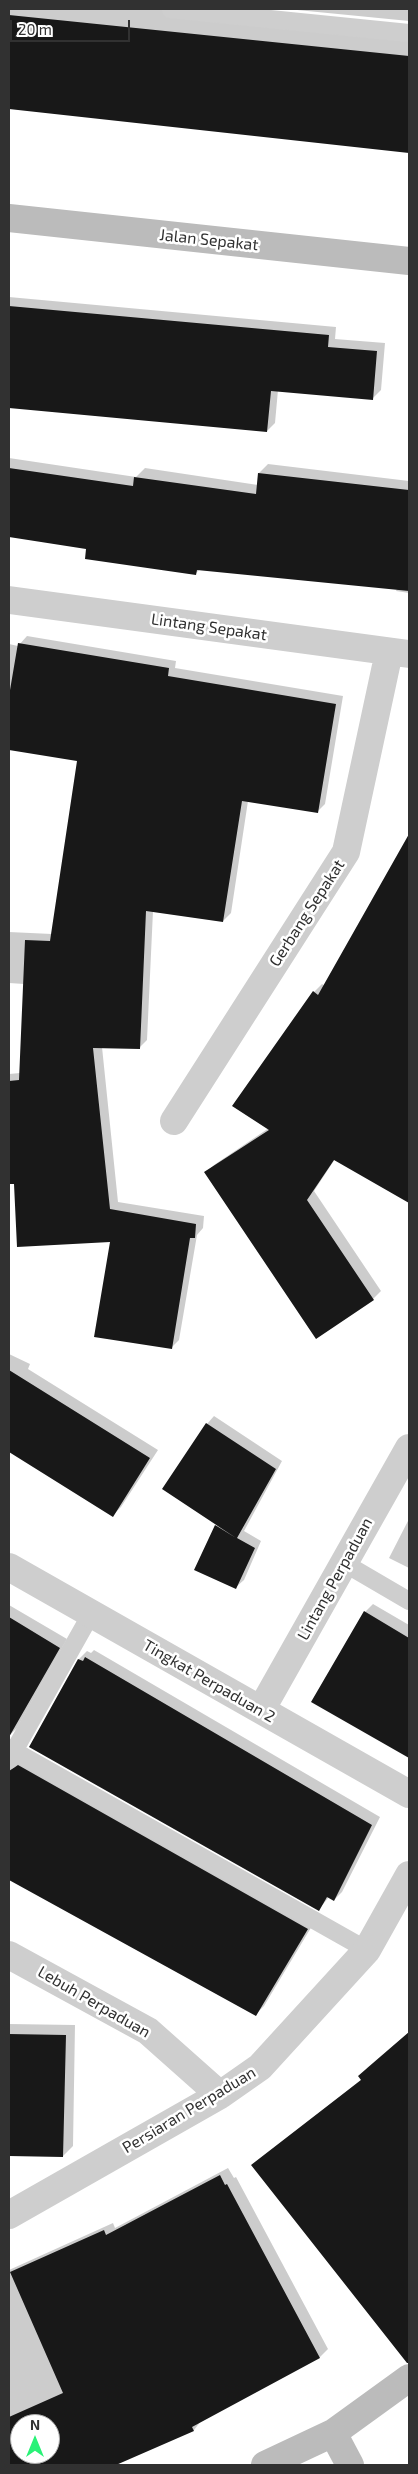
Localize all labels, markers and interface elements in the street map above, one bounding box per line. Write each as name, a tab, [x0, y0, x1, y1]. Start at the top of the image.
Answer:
scale bar	[12, 10, 132, 42]
text: 20 m	[18, 20, 52, 38]
street label: Jalan Sepakat	[159, 225, 259, 255]
street label: Lintang Sepakat	[150, 609, 268, 645]
street label: Gerbang Sepakat	[265, 856, 349, 970]
street label: Lintang Perpaduan	[293, 1514, 377, 1644]
street label: Tingkat Perpaduan 2	[139, 1635, 279, 1727]
street label: Lebuh Perpaduan	[34, 1962, 154, 2042]
street label: Persiaran Perpaduan	[119, 2063, 259, 2157]
north arrow	[10, 2414, 60, 2464]
text: N	[30, 2416, 40, 2433]

